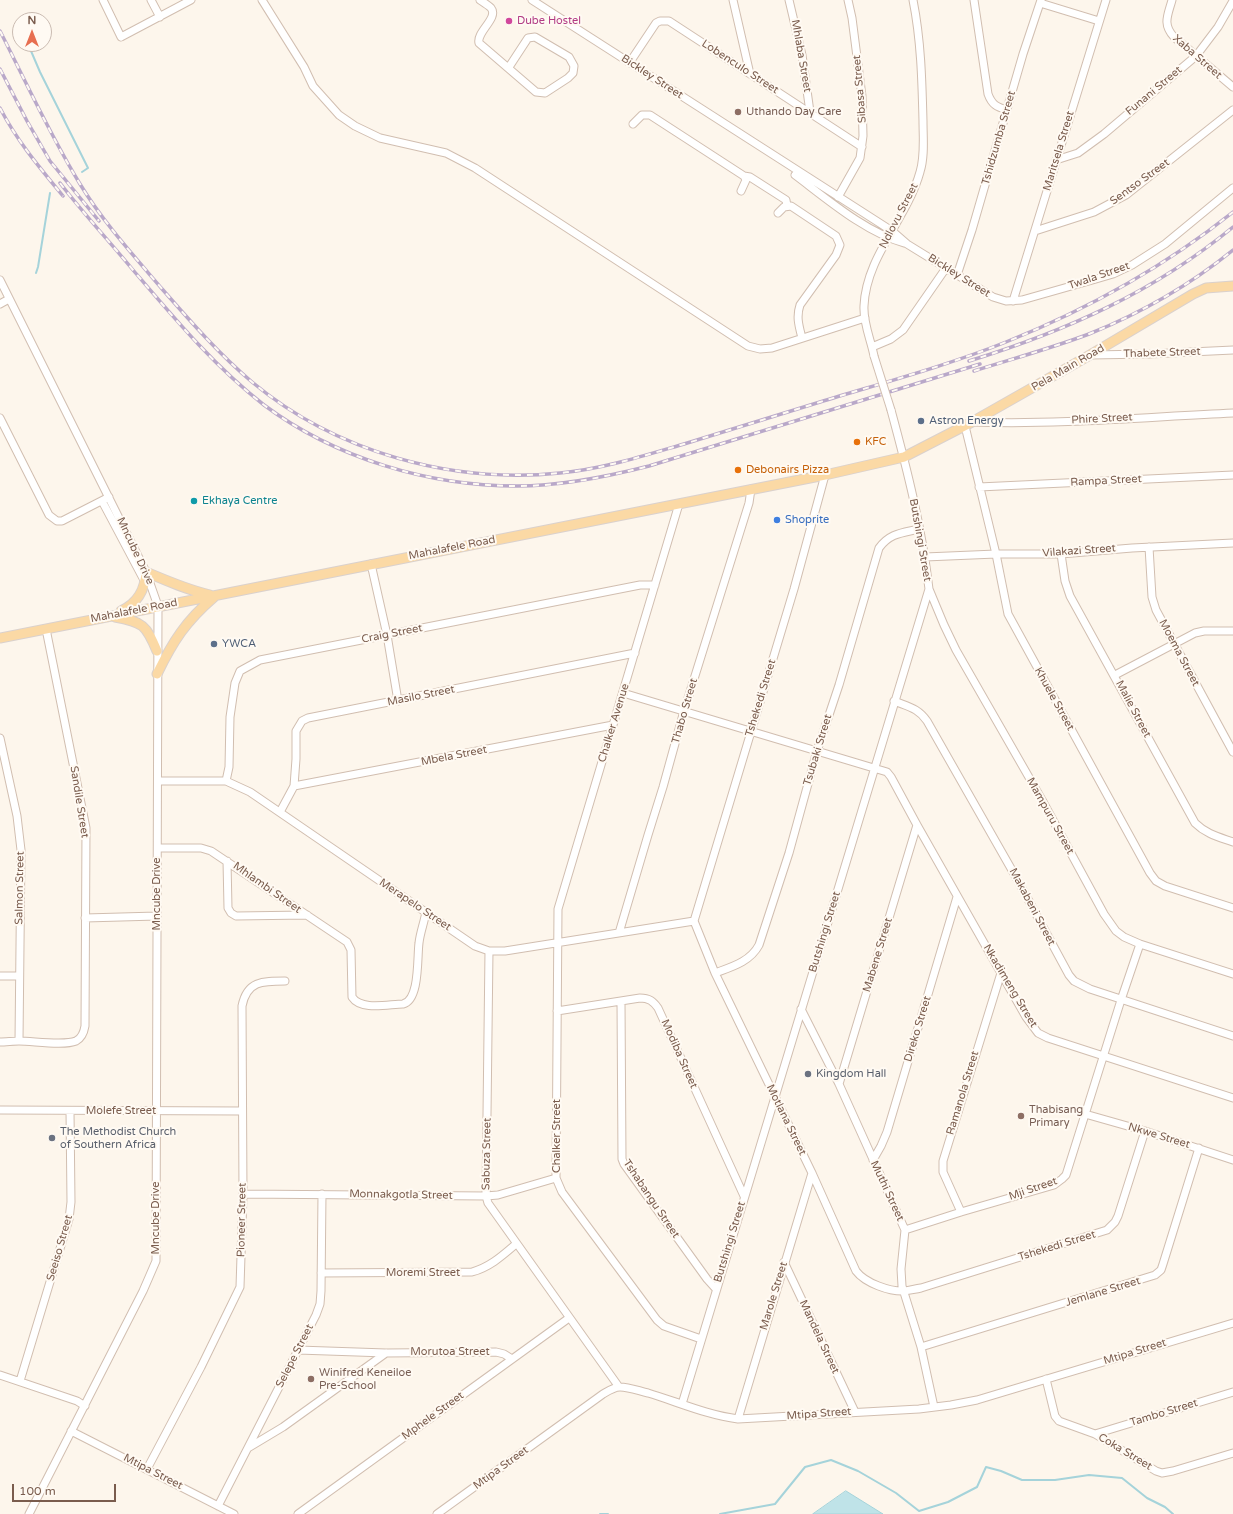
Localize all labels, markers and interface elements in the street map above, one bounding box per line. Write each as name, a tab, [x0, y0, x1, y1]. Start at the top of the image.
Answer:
north arrow	[12, 12, 52, 52]
text: N	[28, 14, 36, 27]
place label: Dube Hostel	[517, 14, 581, 28]
marker: Dube Hostel	[504, 16, 514, 26]
street label: Mhlaba Street	[788, 19, 814, 93]
street label: Xaba Street	[1170, 32, 1224, 82]
street label: Lobenculo Street	[699, 37, 781, 97]
street label: Bickley Street	[619, 52, 685, 102]
street label: Sibasa Street	[850, 54, 870, 124]
street label: Funani Street	[1123, 64, 1185, 118]
street label: Tshidzumba Street	[979, 89, 1019, 187]
place label: Uthando Day Care	[746, 105, 842, 119]
marker: Uthando Day Care	[733, 107, 743, 117]
street label: Maritsela Street	[1041, 110, 1077, 192]
street label: Sentso Street	[1108, 156, 1172, 208]
street label: Ndlovu Street	[877, 181, 921, 251]
street label: Bickley Street	[925, 252, 993, 300]
street label: Twala Street	[1067, 259, 1131, 293]
street label: Pela Main Road	[1029, 342, 1107, 394]
street label: Thabete Street	[1123, 345, 1201, 361]
street label: Phire Street	[1071, 411, 1133, 427]
place label: Astron Energy	[929, 414, 1004, 428]
marker: Astron Energy	[916, 416, 926, 426]
place label: KFC	[865, 435, 886, 449]
marker: KFC	[852, 437, 862, 447]
place label: Debonairs Pizza	[746, 463, 829, 477]
marker: Debonairs Pizza	[733, 465, 743, 475]
street label: Rampa Street	[1070, 473, 1142, 489]
place label: Ekhaya Centre	[202, 494, 277, 508]
marker: Ekhaya Centre	[189, 496, 199, 506]
street label: Butshingi Street	[906, 498, 934, 582]
place label: Shoprite	[785, 513, 829, 527]
street label: Mncube Drive	[114, 515, 156, 587]
marker: Shoprite	[772, 515, 782, 525]
street label: Mahalafele Road	[408, 533, 496, 563]
street label: Vilakazi Street	[1042, 542, 1116, 560]
street label: Mahalafele Road	[90, 596, 178, 626]
street label: Moema Street	[1156, 617, 1202, 689]
street label: Craig Street	[360, 622, 424, 646]
place label: YWCA	[222, 637, 256, 651]
marker: YWCA	[209, 639, 219, 649]
street label: Tshekedi Street	[743, 658, 779, 738]
street label: Khuele Street	[1031, 665, 1077, 733]
street label: Thabo Street	[669, 677, 701, 745]
street label: Malie Street	[1112, 678, 1154, 740]
street label: Chalker Avenue	[596, 682, 632, 764]
street label: Masilo Street	[386, 683, 456, 709]
street label: Tsubaki Street	[801, 713, 835, 787]
street label: Mbela Street	[420, 743, 488, 769]
street label: Sandile Street	[67, 765, 91, 839]
street label: Mampuru Street	[1023, 775, 1077, 857]
street label: Salmon Street	[13, 851, 27, 925]
street label: Mncube Drive	[150, 858, 164, 930]
street label: Mhlambi Street	[230, 860, 304, 916]
street label: Makabeni Street	[1006, 866, 1058, 948]
street label: Merapelo Street	[376, 876, 454, 934]
street label: Butshingi Street	[806, 890, 844, 974]
street label: Mabene Street	[860, 916, 896, 994]
street label: Nkadimeng Street	[980, 942, 1040, 1030]
street label: Direko Street	[902, 995, 934, 1063]
street label: Modiba Street	[658, 1017, 700, 1091]
street label: Ramanola Street	[944, 1050, 982, 1136]
place label: Kingdom Hall	[816, 1067, 886, 1081]
marker: Kingdom Hall	[803, 1069, 813, 1079]
street label: Motlana Street	[763, 1082, 809, 1158]
street label: Chalker Street	[550, 1099, 564, 1173]
place label: Thabisang Primary	[1029, 1103, 1083, 1129]
street label: Molefe Street	[86, 1104, 156, 1118]
marker: Thabisang Primary	[1016, 1111, 1026, 1121]
street label: Sabuza Street	[480, 1118, 494, 1190]
street label: Nkwe Street	[1127, 1120, 1191, 1152]
place label: The Methodist Church of Southern Africa	[60, 1125, 176, 1151]
marker: The Methodist Church of Southern Africa	[47, 1133, 57, 1143]
street label: Tshabangu Street	[620, 1157, 682, 1241]
street label: Muthi Street	[867, 1159, 907, 1223]
street label: Mji Street	[1007, 1175, 1059, 1203]
street label: Mncube Drive	[149, 1182, 163, 1254]
street label: Pioneer Street	[235, 1183, 249, 1257]
street label: Monnakgotla Street	[349, 1187, 453, 1203]
street label: Butshingi Street	[711, 1200, 749, 1284]
street label: Seeiso Street	[44, 1213, 76, 1283]
street label: Tshekedi Street	[1017, 1228, 1097, 1264]
street label: Marole Street	[757, 1260, 791, 1332]
street label: Moremi Street	[386, 1266, 460, 1280]
street label: Jemlane Street	[1064, 1274, 1142, 1310]
street label: Mandela Street	[796, 1298, 842, 1376]
street label: Selepe Street	[273, 1322, 317, 1390]
street label: Mtipa Street	[1102, 1336, 1168, 1368]
street label: Morutoa Street	[410, 1345, 490, 1359]
place label: Winifred Keneiloe Pre-School	[319, 1366, 411, 1392]
marker: Winifred Keneiloe Pre-School	[306, 1374, 316, 1384]
street label: Mphele Street	[399, 1389, 467, 1443]
street label: Tambo Street	[1129, 1396, 1199, 1430]
street label: Mtipa Street	[786, 1405, 852, 1423]
street label: Coka Street	[1096, 1431, 1154, 1473]
street label: Mtipa Street	[471, 1444, 531, 1492]
street label: Mtipa Street	[121, 1451, 185, 1493]
scale bar	[14, 1476, 118, 1502]
text: 100 m	[19, 1484, 56, 1498]

